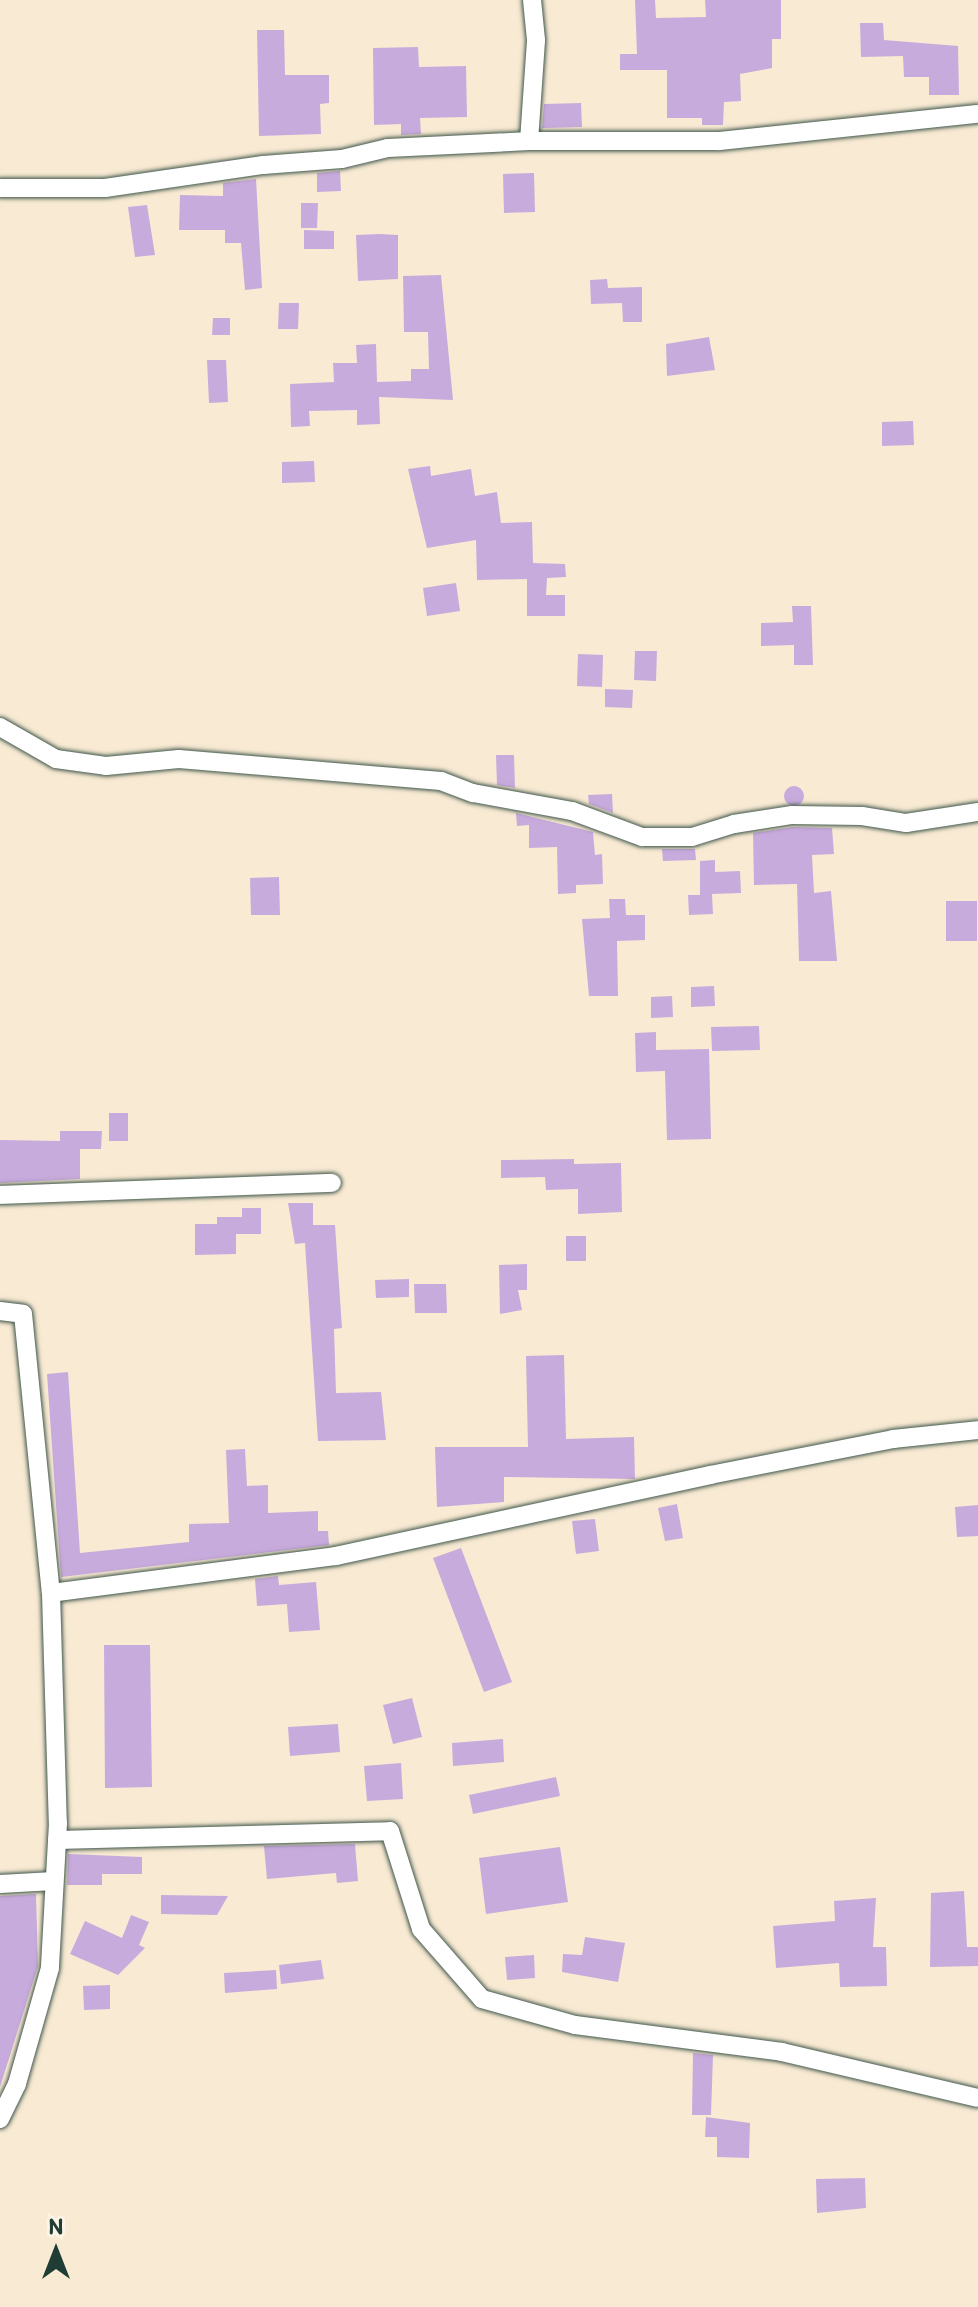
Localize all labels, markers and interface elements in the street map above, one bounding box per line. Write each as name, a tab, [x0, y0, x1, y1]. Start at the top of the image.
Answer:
north arrow	[16, 2211, 96, 2291]
text: N	[49, 2213, 63, 2240]

